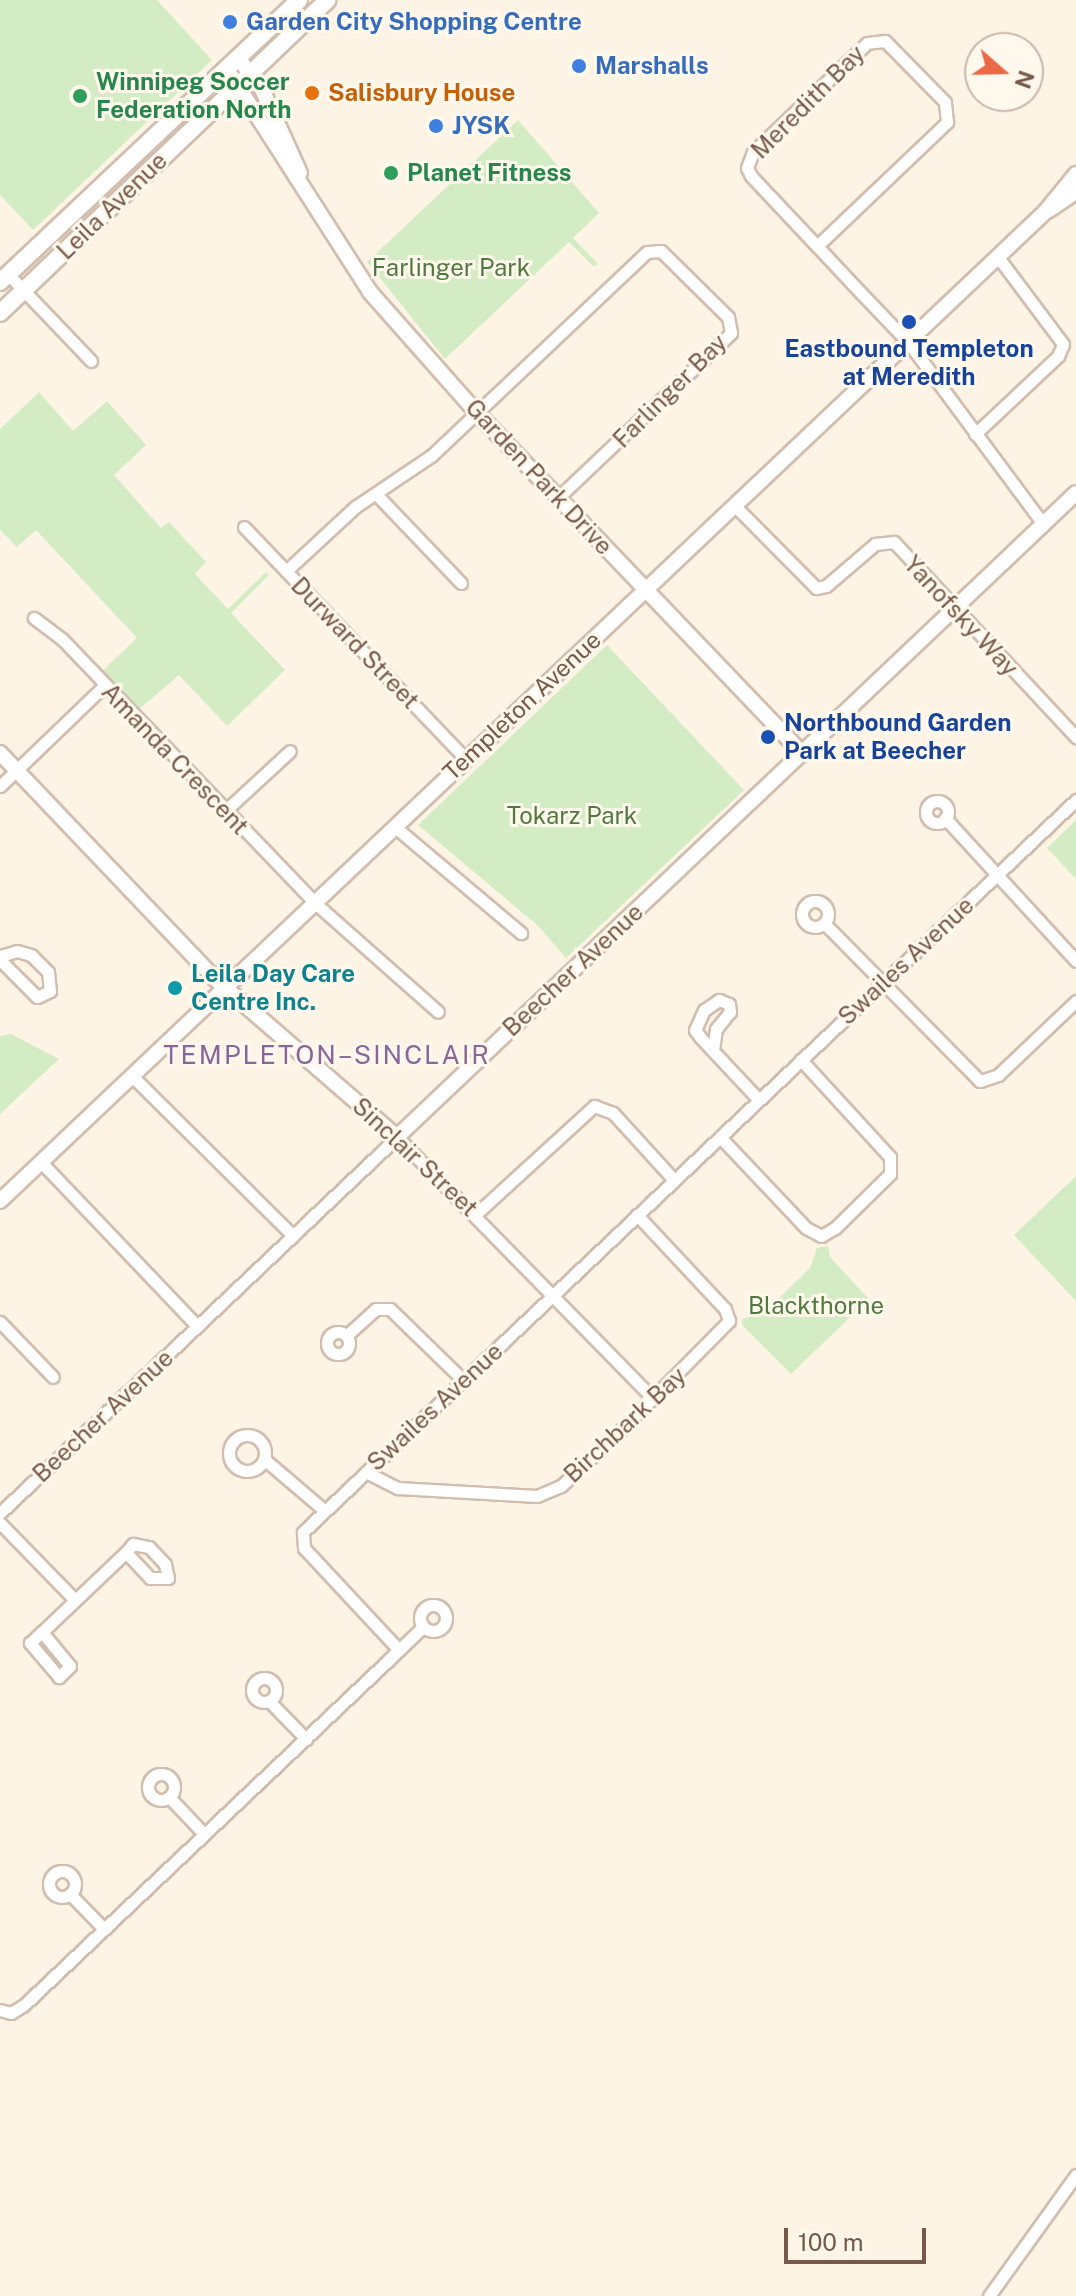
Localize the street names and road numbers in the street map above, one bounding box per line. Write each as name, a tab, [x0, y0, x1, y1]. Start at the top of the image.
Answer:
street label: Meredith Bay	[745, 39, 871, 165]
street label: Leila Avenue	[51, 146, 173, 266]
street label: Farlinger Bay	[607, 328, 733, 454]
street label: Garden Park Drive	[460, 393, 618, 561]
street label: Yanofsky Way	[898, 550, 1024, 682]
street label: Durward Street	[285, 571, 425, 715]
street label: Templeton Avenue	[437, 625, 607, 787]
street label: Amanda Crescent	[96, 677, 254, 841]
street label: Swailes Avenue	[832, 891, 980, 1031]
street label: Beecher Avenue	[497, 898, 649, 1042]
street label: Sinclair Street	[346, 1092, 484, 1222]
street label: Swailes Avenue	[361, 1337, 509, 1477]
street label: Beecher Avenue	[27, 1344, 179, 1488]
street label: Birchbark Bay	[558, 1361, 692, 1489]

